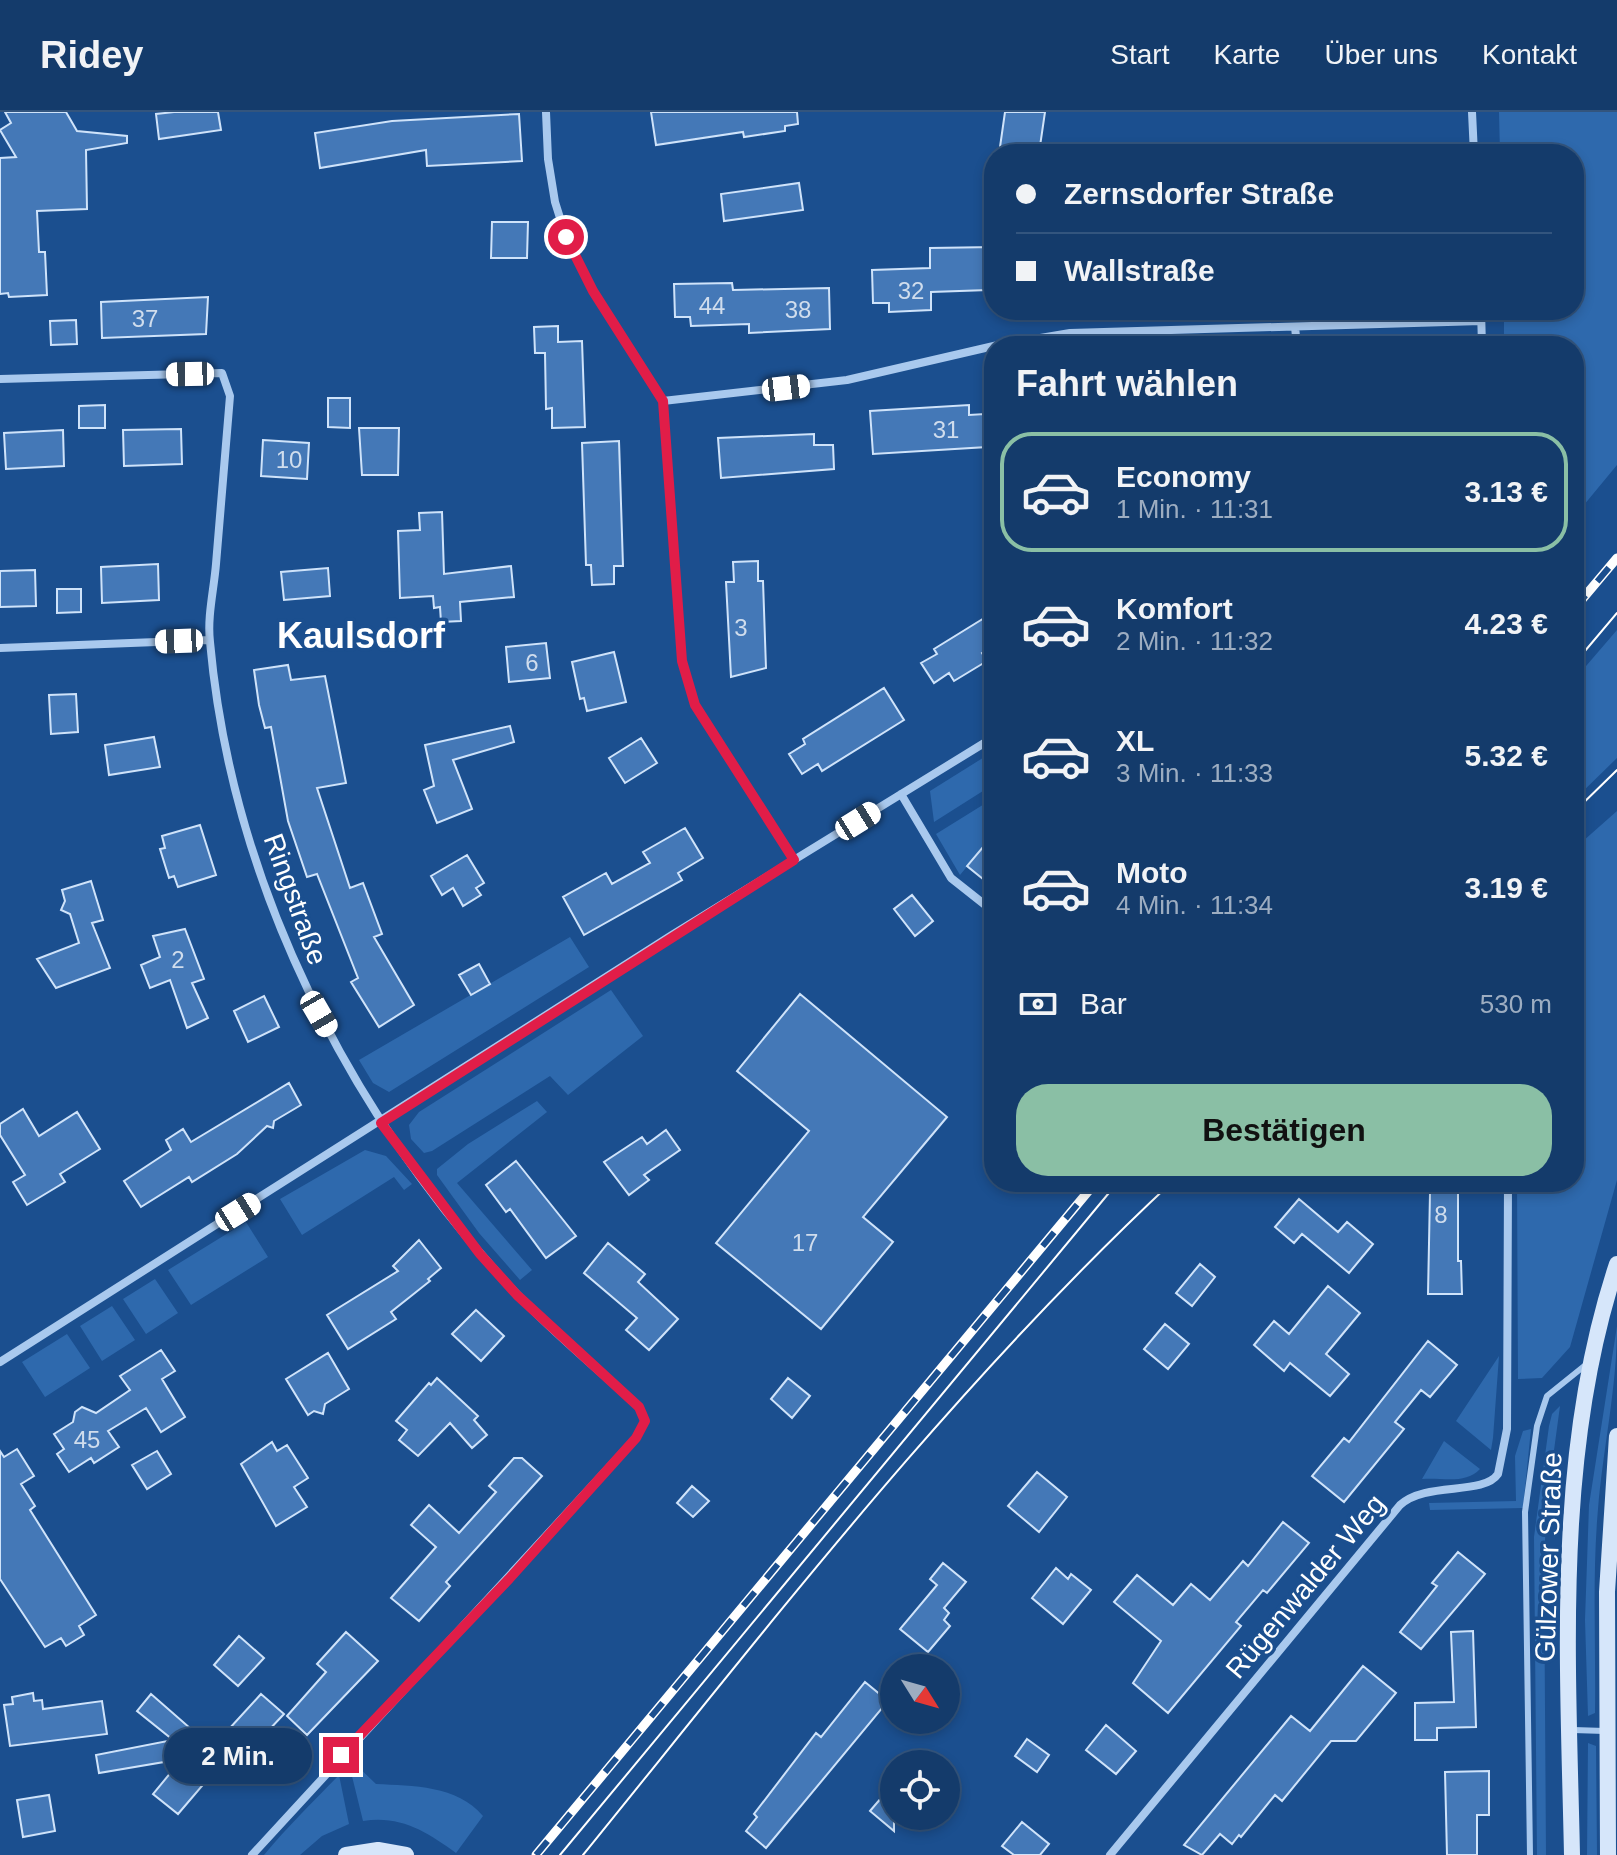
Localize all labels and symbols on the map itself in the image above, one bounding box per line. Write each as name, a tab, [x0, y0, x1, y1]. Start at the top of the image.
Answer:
route start	[548, 219, 584, 255]
house number: 32	[898, 277, 924, 304]
house number: 44	[699, 292, 725, 319]
house number: 38	[785, 296, 811, 323]
house number: 37	[132, 305, 158, 332]
car	[166, 362, 214, 386]
car	[761, 373, 811, 403]
house number: 31	[933, 416, 959, 443]
house number: 10	[276, 446, 302, 473]
house number: 3	[734, 614, 748, 641]
district label: Kaulsdorf	[277, 615, 446, 656]
car	[155, 628, 203, 654]
house number: 6	[525, 649, 539, 676]
car	[831, 798, 885, 844]
street label: Ringstraße	[258, 830, 334, 969]
house number: 2	[171, 946, 185, 973]
car	[297, 987, 341, 1041]
car	[211, 1189, 265, 1235]
house number: 8	[1434, 1201, 1448, 1228]
house number: 17	[792, 1229, 818, 1256]
house number: 45	[74, 1426, 100, 1453]
street label: Gülzower Straße	[1529, 1452, 1568, 1663]
street label: Rügenwalder Weg	[1220, 1488, 1391, 1684]
north arrow	[880, 1654, 960, 1734]
callout: 2 Min.	[165, 1727, 313, 1783]
route end	[323, 1737, 359, 1773]

